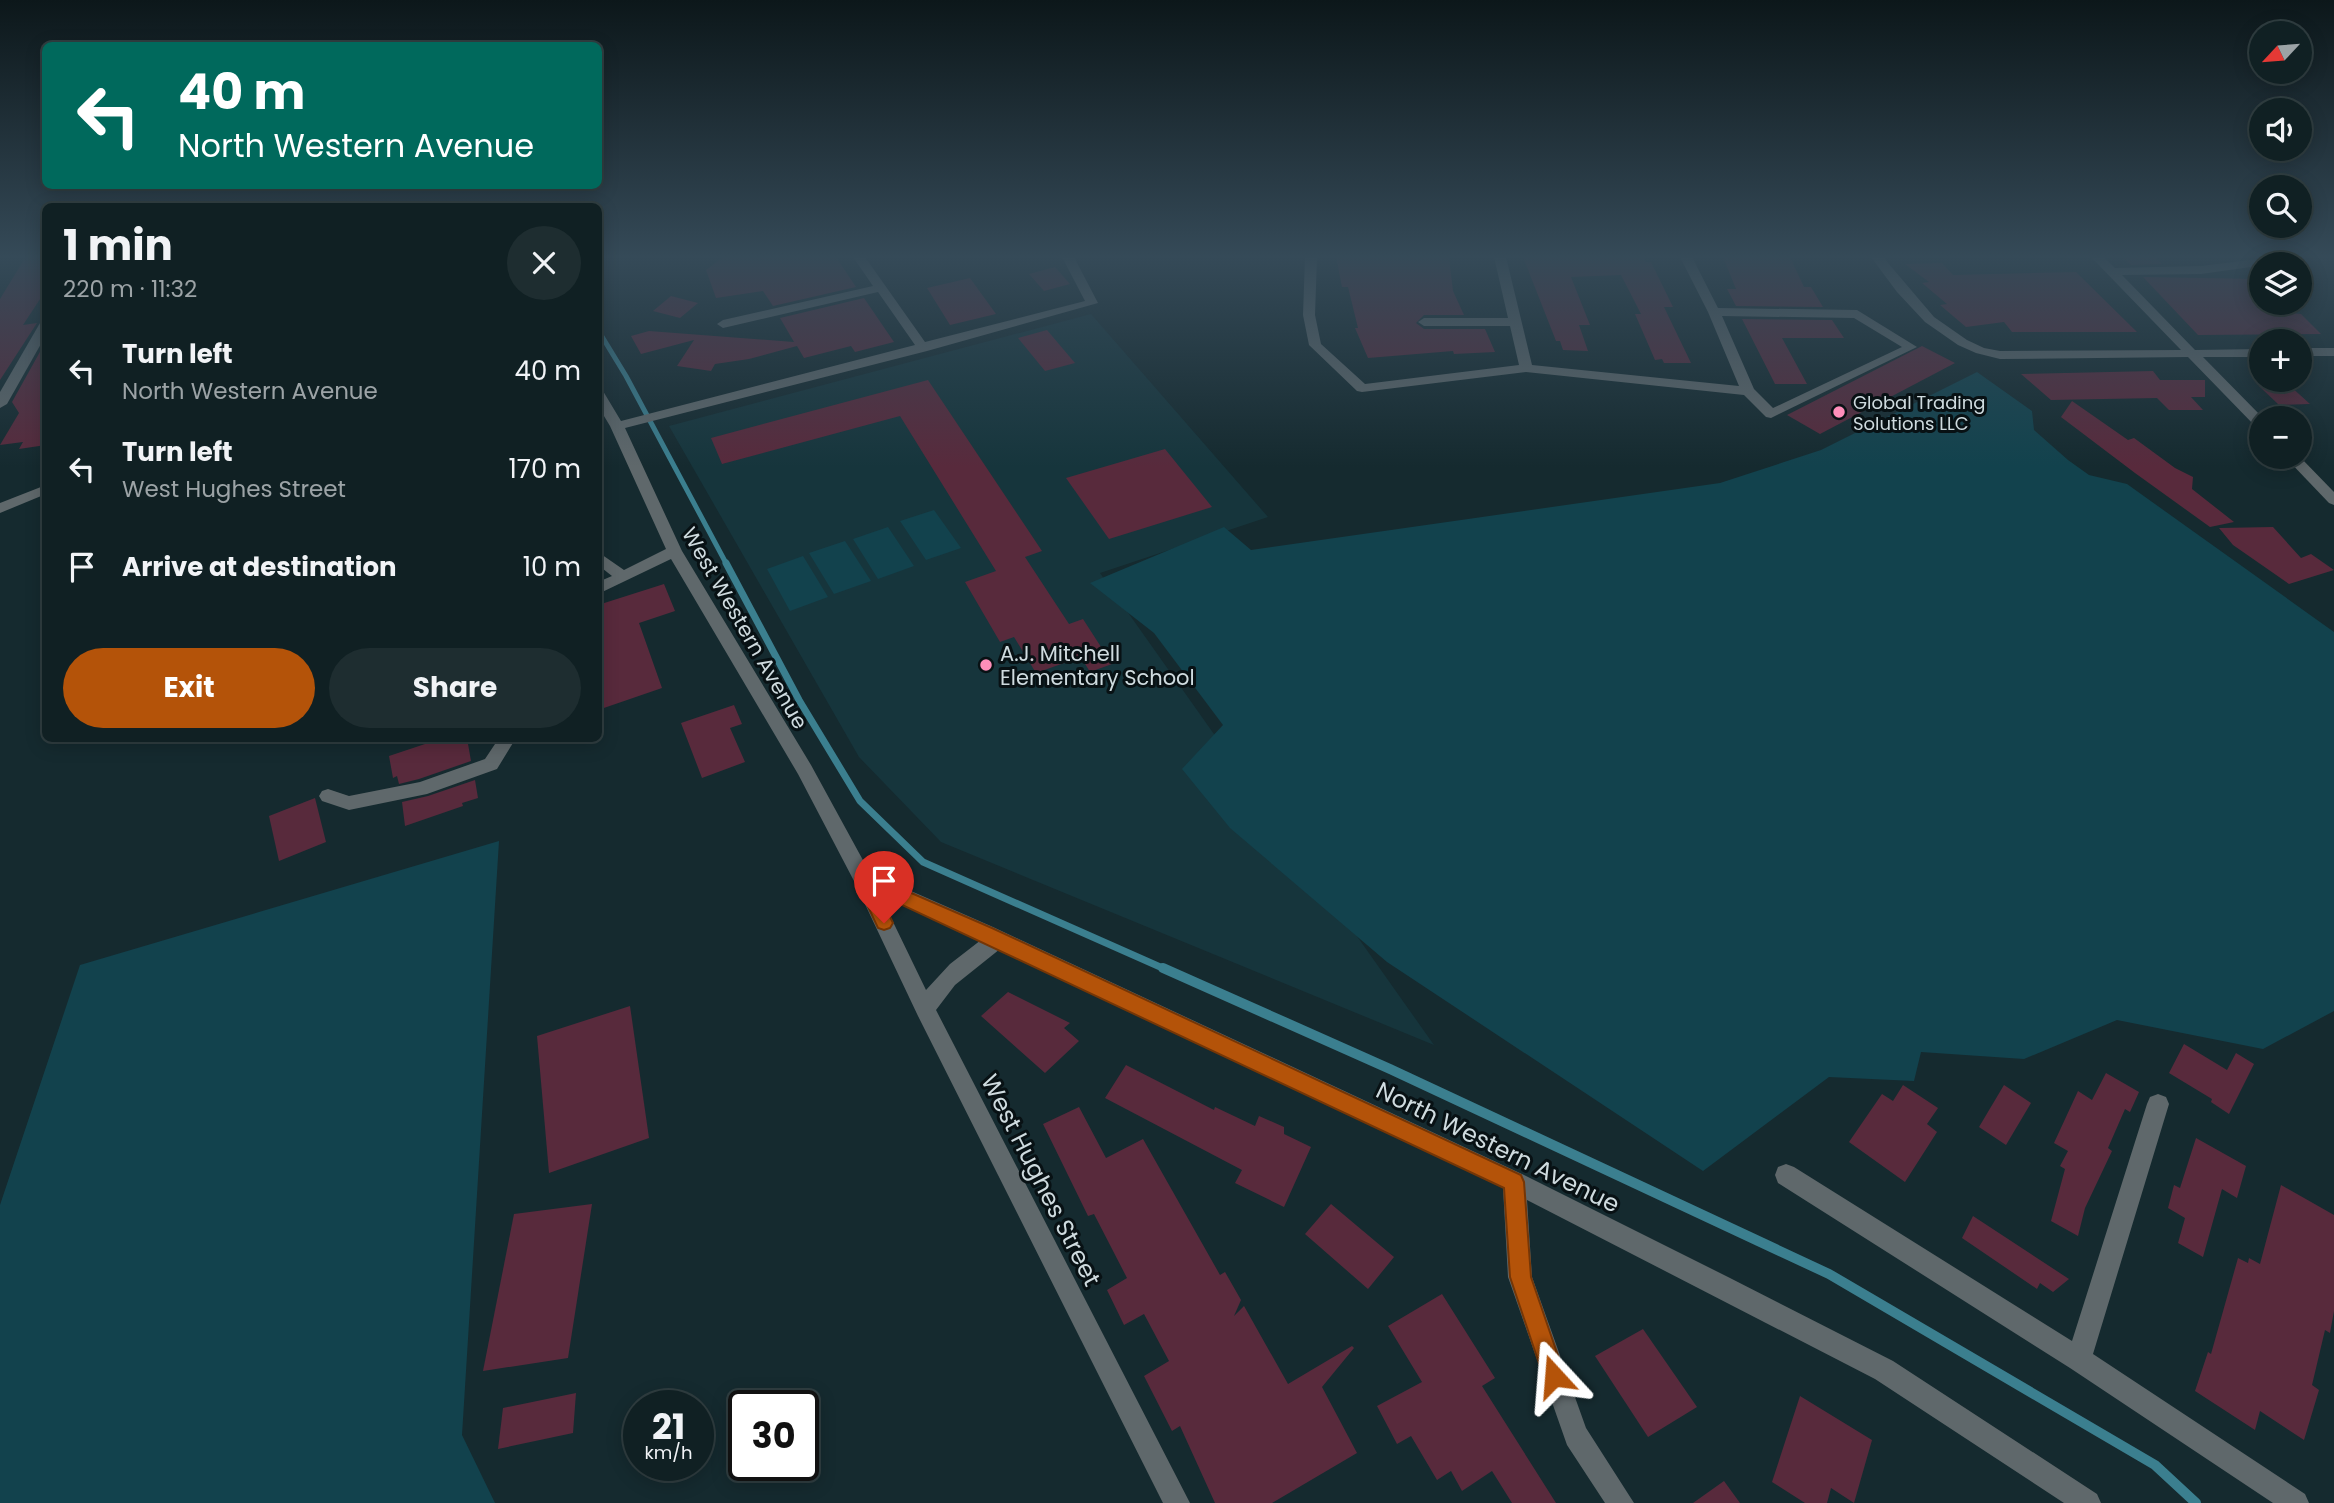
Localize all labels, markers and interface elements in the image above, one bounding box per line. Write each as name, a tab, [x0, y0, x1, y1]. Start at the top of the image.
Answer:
north arrow	[2249, 21, 2312, 84]
map controls	[2249, 21, 2312, 469]
text: 40 m	[178, 58, 305, 126]
icon: left	[63, 70, 154, 161]
button: sound	[2249, 98, 2312, 161]
text: North Western Avenue	[178, 123, 534, 168]
button: search	[2249, 175, 2312, 238]
text: 1 min	[63, 216, 173, 275]
button: close	[507, 226, 581, 300]
button: layers	[2249, 252, 2312, 315]
text: 220 m · 11:32	[63, 273, 197, 305]
button: +	[2249, 329, 2312, 392]
text: Turn left	[122, 336, 233, 372]
icon: left	[63, 352, 101, 390]
text: 40 m	[515, 353, 581, 389]
text: North Western Avenue	[122, 375, 378, 407]
place label: Global Trading Solutions LLC	[1853, 390, 1985, 436]
marker: Global Trading Solutions LLC	[1831, 404, 1847, 420]
button: −	[2249, 406, 2312, 469]
text: Turn left	[122, 434, 233, 470]
icon: left	[63, 450, 101, 488]
text: 170 m	[508, 451, 581, 487]
text: West Hughes Street	[122, 473, 346, 505]
street label: West Western Avenue	[675, 522, 815, 734]
icon: arrive	[63, 548, 101, 586]
text: Arrive at destination	[122, 549, 397, 585]
text: 10 m	[523, 549, 581, 585]
place label: A.J. Mitchell Elementary School	[1000, 639, 1195, 692]
button: Exit	[63, 648, 315, 728]
button: Share	[329, 648, 581, 728]
marker: A.J. Mitchell Elementary School	[978, 657, 994, 673]
pin	[854, 851, 914, 923]
icon: arrive	[865, 862, 903, 900]
street label: West Hughes Street	[973, 1068, 1109, 1292]
street label: North Western Avenue	[1371, 1074, 1625, 1220]
position arrow	[1517, 1339, 1591, 1413]
speed limit sign: 30	[728, 1390, 819, 1481]
text: 21	[652, 1402, 685, 1451]
text: km/h	[645, 1440, 692, 1465]

